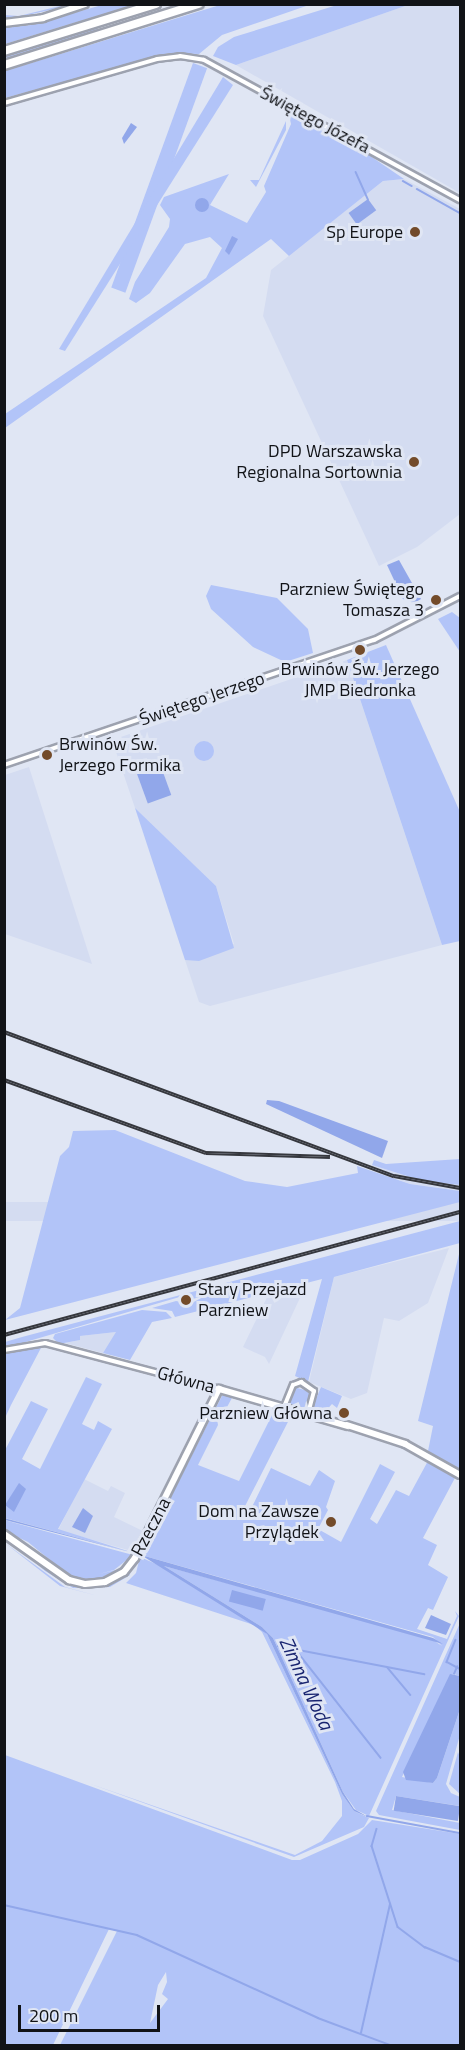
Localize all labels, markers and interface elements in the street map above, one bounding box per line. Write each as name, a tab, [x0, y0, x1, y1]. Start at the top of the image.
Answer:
street label: Świętego Józefa	[256, 82, 374, 158]
place label: Sp Europe	[326, 221, 403, 243]
marker: Sp Europe	[408, 225, 422, 239]
place label: DPD Warszawska Regionalna Sortownia	[236, 441, 402, 484]
marker: DPD Warszawska Regionalna Sortownia	[407, 455, 421, 469]
place label: Parzniew Świętego Tomasza 3	[279, 579, 424, 622]
marker: Parzniew Świętego Tomasza 3	[429, 593, 443, 607]
marker: Brwinów Św. Jerzego JMP Biedronka	[353, 643, 367, 657]
place label: Brwinów Św. Jerzego JMP Biedronka	[281, 659, 439, 702]
street label: Świętego Jerzego	[137, 667, 267, 731]
place label: Brwinów Św. Jerzego Formika	[59, 734, 181, 777]
marker: Brwinów Św. Jerzego Formika	[40, 748, 54, 762]
place label: Stary Przejazd Parzniew	[198, 1279, 307, 1322]
marker: Stary Przejazd Parzniew	[179, 1293, 193, 1307]
street label: Główna	[155, 1362, 217, 1398]
place label: Parzniew Główna	[199, 1402, 332, 1424]
marker: Parzniew Główna	[337, 1406, 351, 1420]
street label: Rzeczna	[127, 1494, 175, 1560]
place label: Dom na Zawsze Przylądek	[198, 1501, 319, 1544]
marker: Dom na Zawsze Przylądek	[324, 1515, 338, 1529]
water label: Zimna Woda	[275, 1633, 339, 1733]
scale bar	[21, 1993, 164, 2031]
text: 200 m	[29, 2002, 78, 2029]

